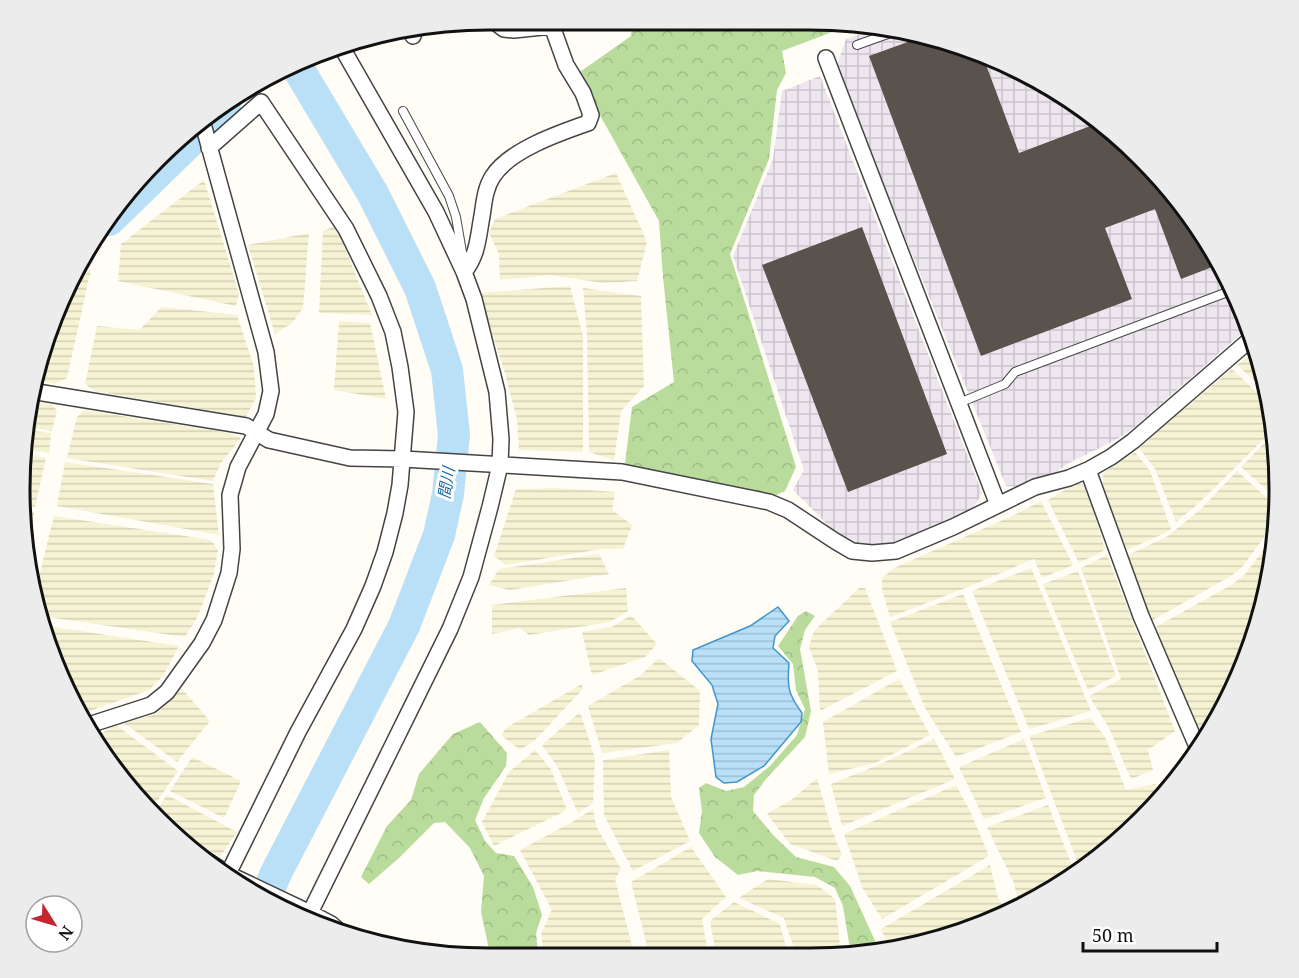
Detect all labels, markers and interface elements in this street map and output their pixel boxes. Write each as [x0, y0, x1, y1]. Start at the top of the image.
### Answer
water label: 間川 [433, 464, 460, 501]
north arrow [24, 894, 84, 954]
scale bar [1083, 915, 1216, 953]
text: N [53, 921, 79, 945]
text: 50 m [1092, 923, 1134, 947]

